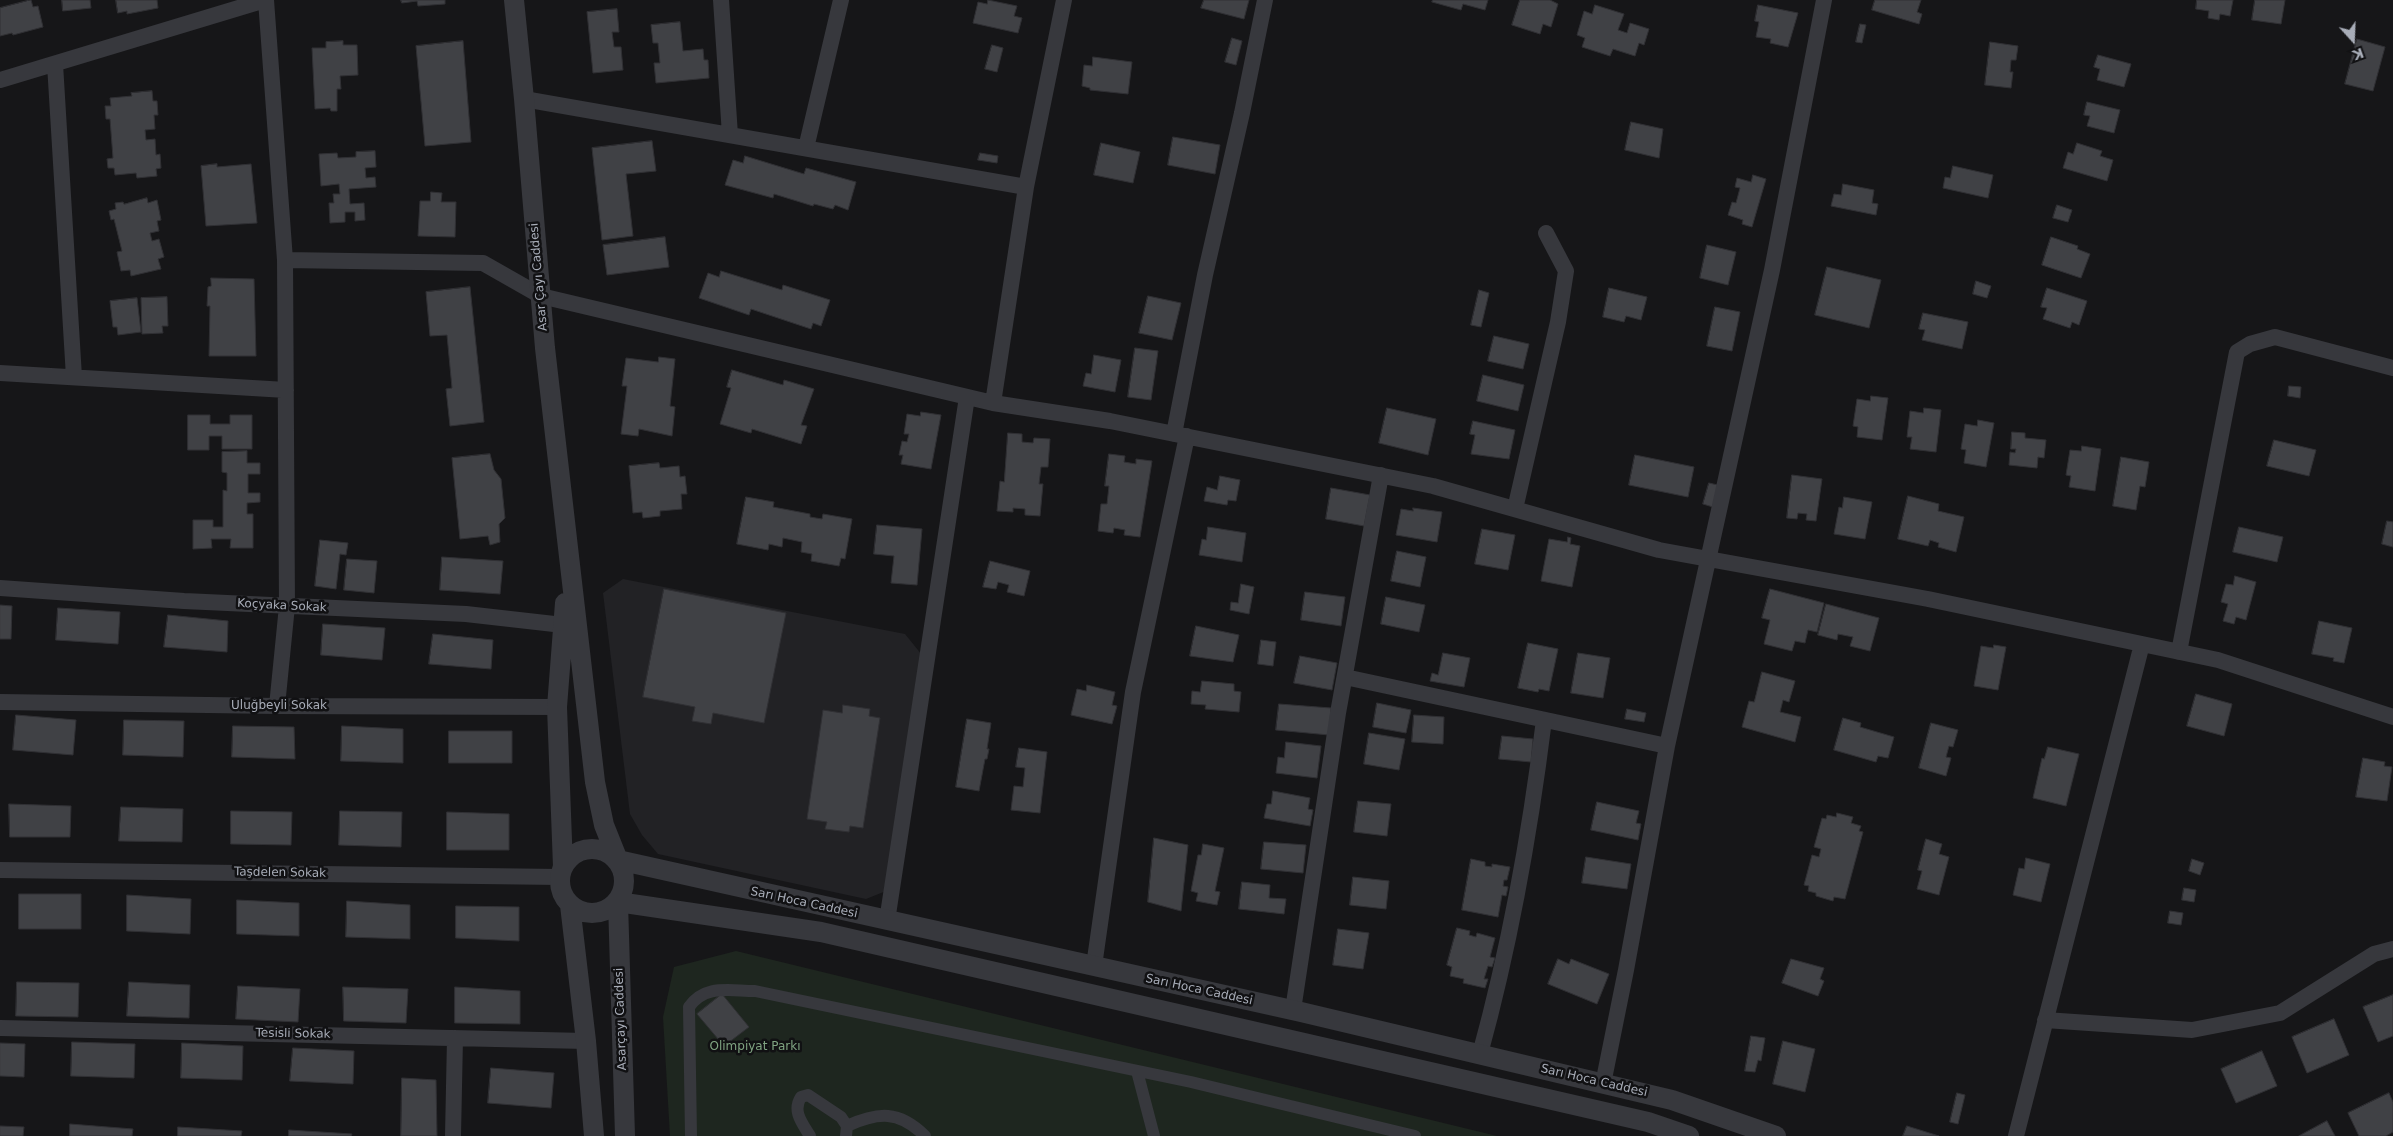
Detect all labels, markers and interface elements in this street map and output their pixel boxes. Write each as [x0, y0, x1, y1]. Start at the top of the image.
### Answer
north arrow [2328, 15, 2378, 65]
text: K [2350, 45, 2366, 63]
street label: Asar Çayı Caddesi [527, 222, 551, 332]
street label: Koçyaka Sokak [237, 596, 327, 616]
street label: Uluğbeyli Sokak [231, 699, 327, 713]
street label: Taşdelen Sokak [234, 865, 326, 881]
street label: Sarı Hoca Caddesi [749, 885, 859, 921]
street label: Asarçayı Caddesi [612, 967, 630, 1071]
street label: Sarı Hoca Caddesi [1144, 972, 1254, 1008]
street label: Tesisli Sokak [255, 1026, 331, 1042]
park label: Olimpiyat Parkı [710, 1040, 800, 1054]
street label: Sarı Hoca Caddesi [1539, 1062, 1649, 1100]

